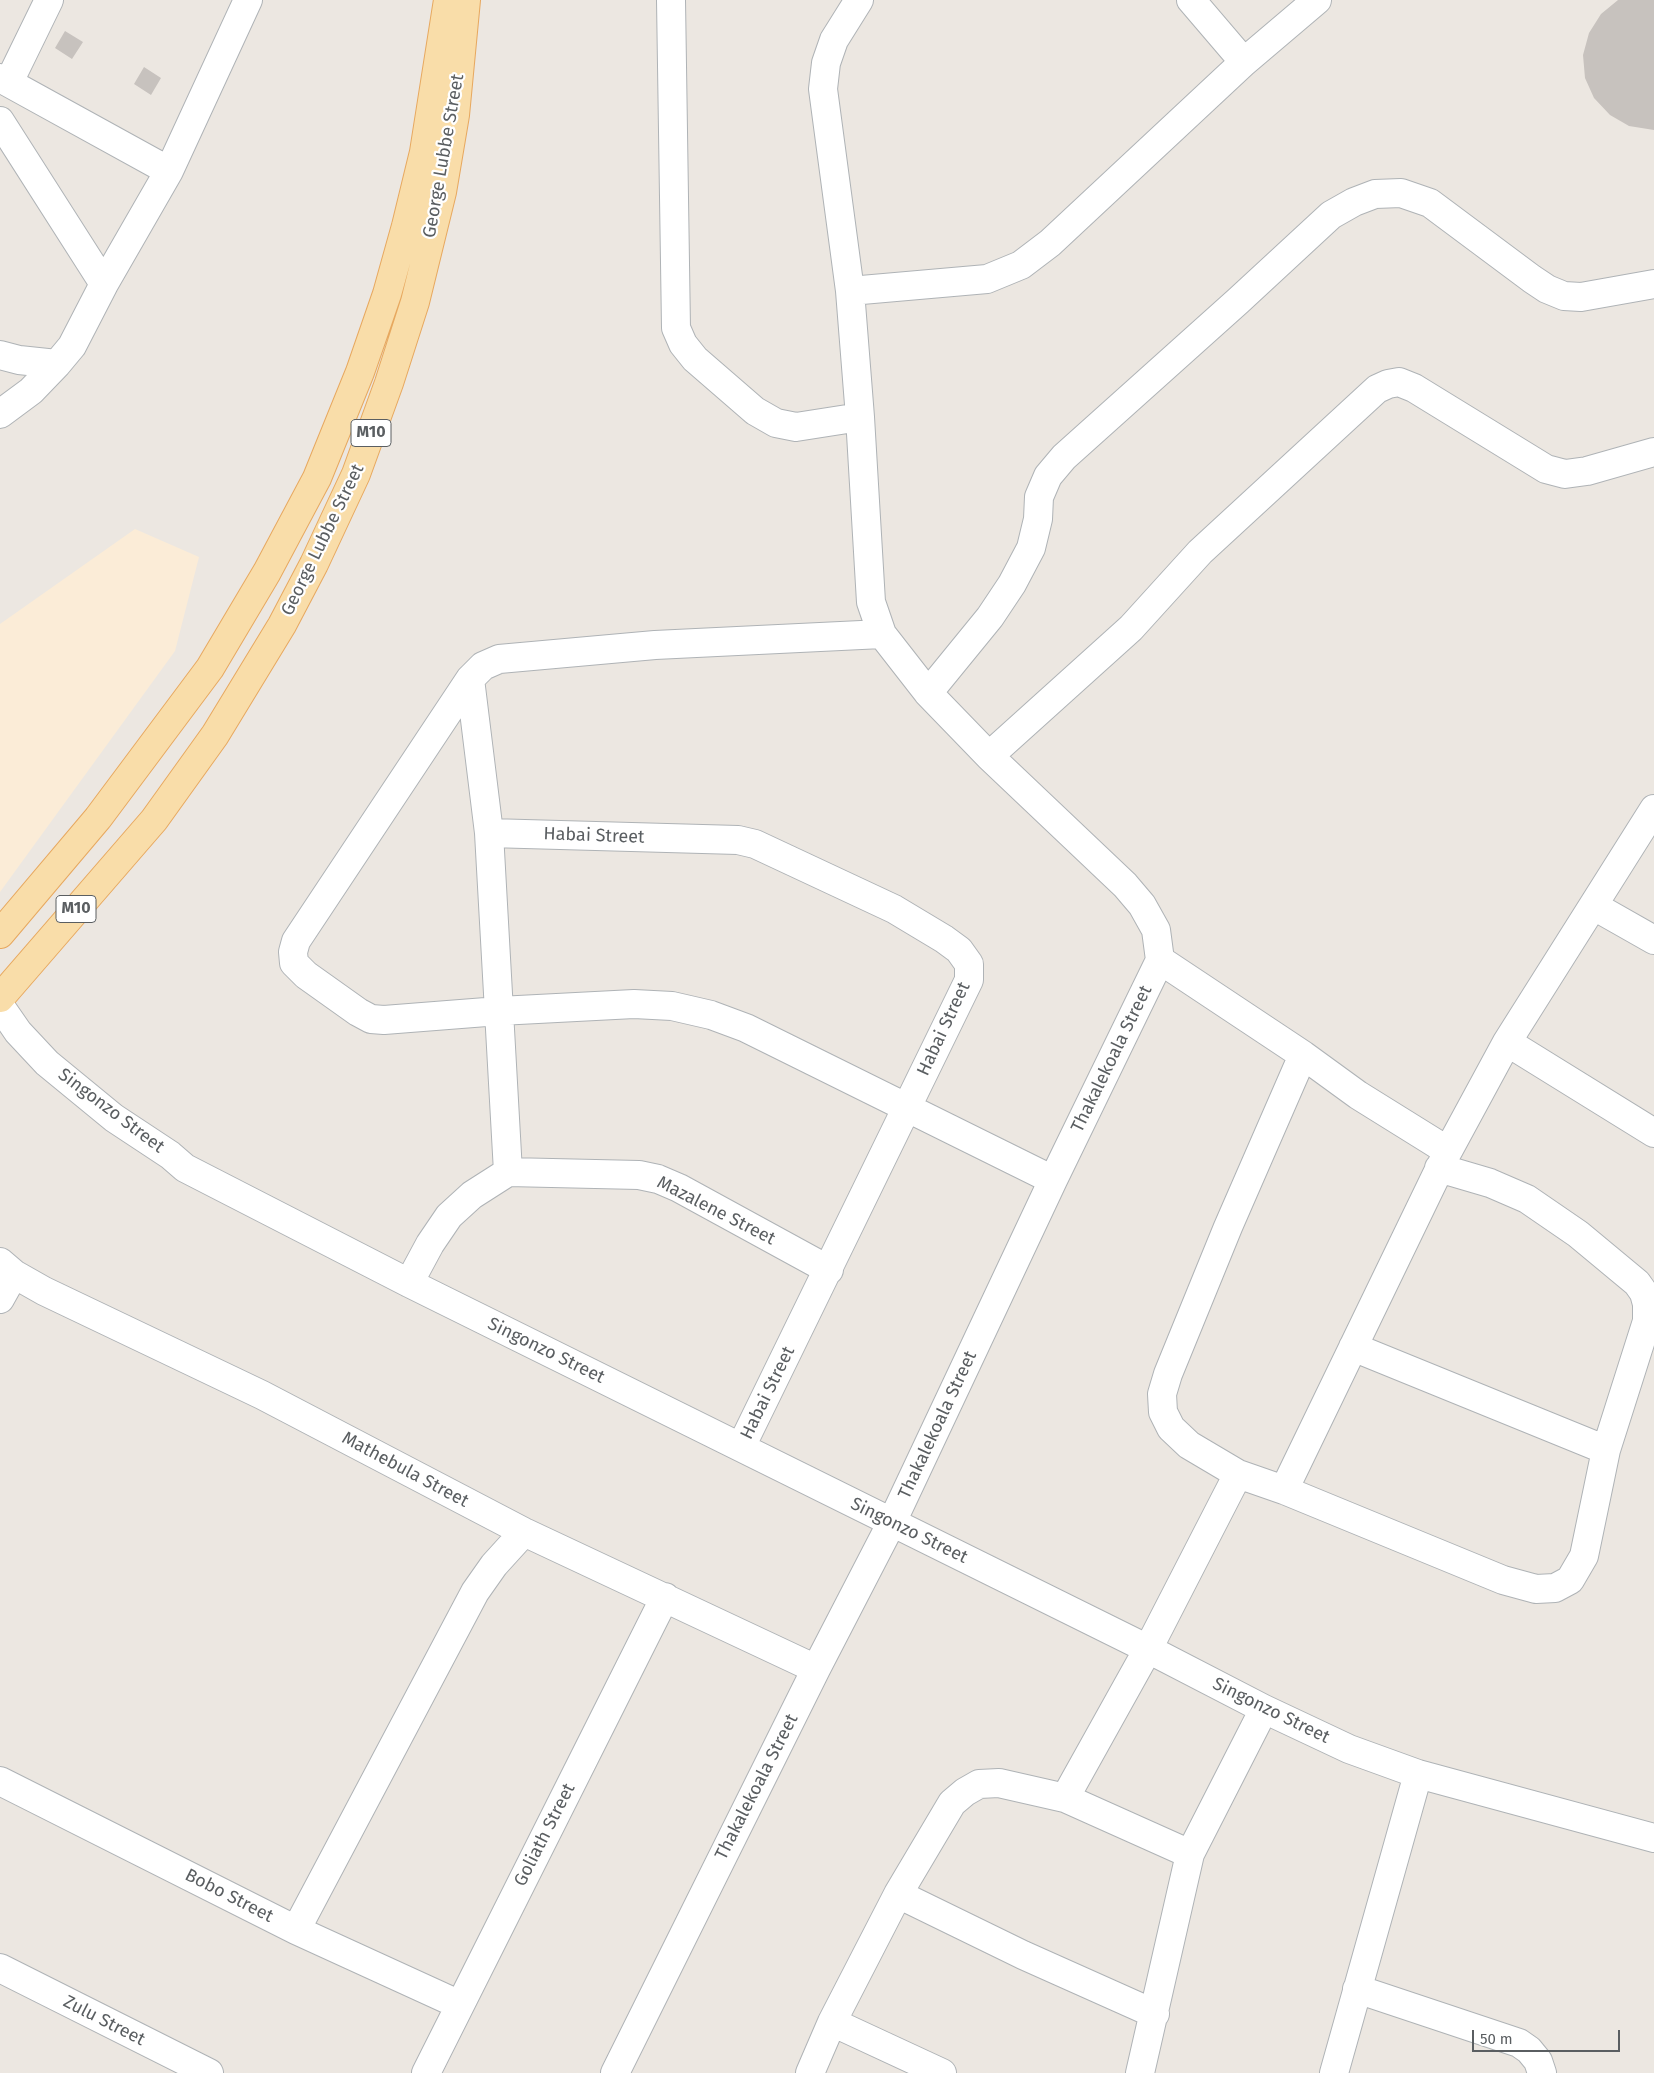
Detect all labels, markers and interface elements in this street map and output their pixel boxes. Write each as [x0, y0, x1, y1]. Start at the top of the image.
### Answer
street label: George Lubbe Street [419, 72, 469, 240]
road number: M10 [351, 419, 391, 446]
street label: George Lubbe Street [277, 461, 369, 619]
street label: Habai Street [543, 823, 645, 849]
road number: M10 [56, 896, 96, 922]
street label: Habai Street [913, 979, 975, 1079]
street label: Thakalekoala Street [1067, 982, 1157, 1136]
street label: Singonzo Street [54, 1064, 168, 1158]
street label: Mazalene Street [653, 1172, 779, 1250]
street label: Singonzo Street [484, 1313, 608, 1389]
street label: Habai Street [736, 1343, 800, 1443]
street label: Thakalekoala Street [894, 1348, 982, 1502]
street label: Mathebula Street [338, 1428, 472, 1512]
street label: Singonzo Street [847, 1493, 971, 1569]
street label: Singonzo Street [1209, 1673, 1333, 1749]
street label: Thakalekoala Street [711, 1710, 803, 1864]
street label: Goliath Street [510, 1780, 580, 1890]
street label: Bobo Street [181, 1865, 277, 1927]
street label: Zulu Street [60, 1991, 148, 2051]
scale bar [1474, 2020, 1622, 2052]
text: 50 m [1480, 2030, 1513, 2048]

